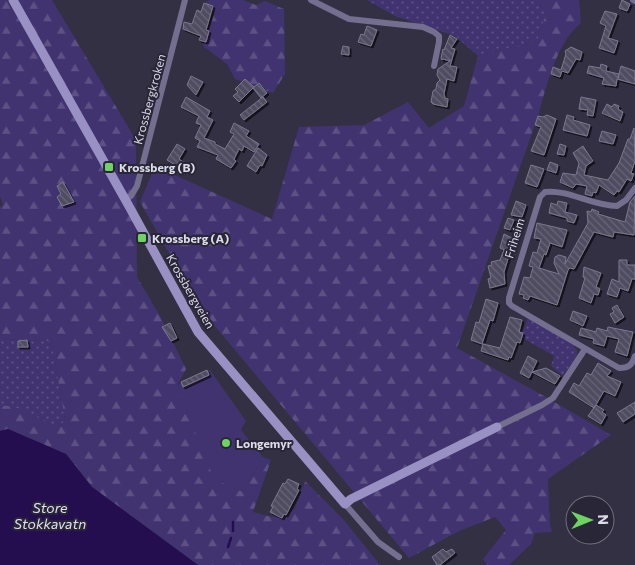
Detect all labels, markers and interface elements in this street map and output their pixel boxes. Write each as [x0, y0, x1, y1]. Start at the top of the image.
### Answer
street label: Krossbergkroken [130, 52, 168, 146]
place label: Krossberg (B) [119, 160, 195, 174]
marker: Krossberg (B) [103, 161, 115, 173]
street label: Friheim [501, 216, 527, 260]
place label: Krossberg (A) [152, 231, 229, 245]
marker: Krossberg (A) [136, 232, 148, 244]
street label: Krossbergveien [164, 251, 218, 331]
place label: Longemyr [236, 436, 292, 450]
marker: Longemyr [220, 437, 232, 449]
north arrow [565, 495, 615, 545]
water label: Store Stokkavatn [14, 499, 86, 532]
text: N [595, 514, 612, 525]

